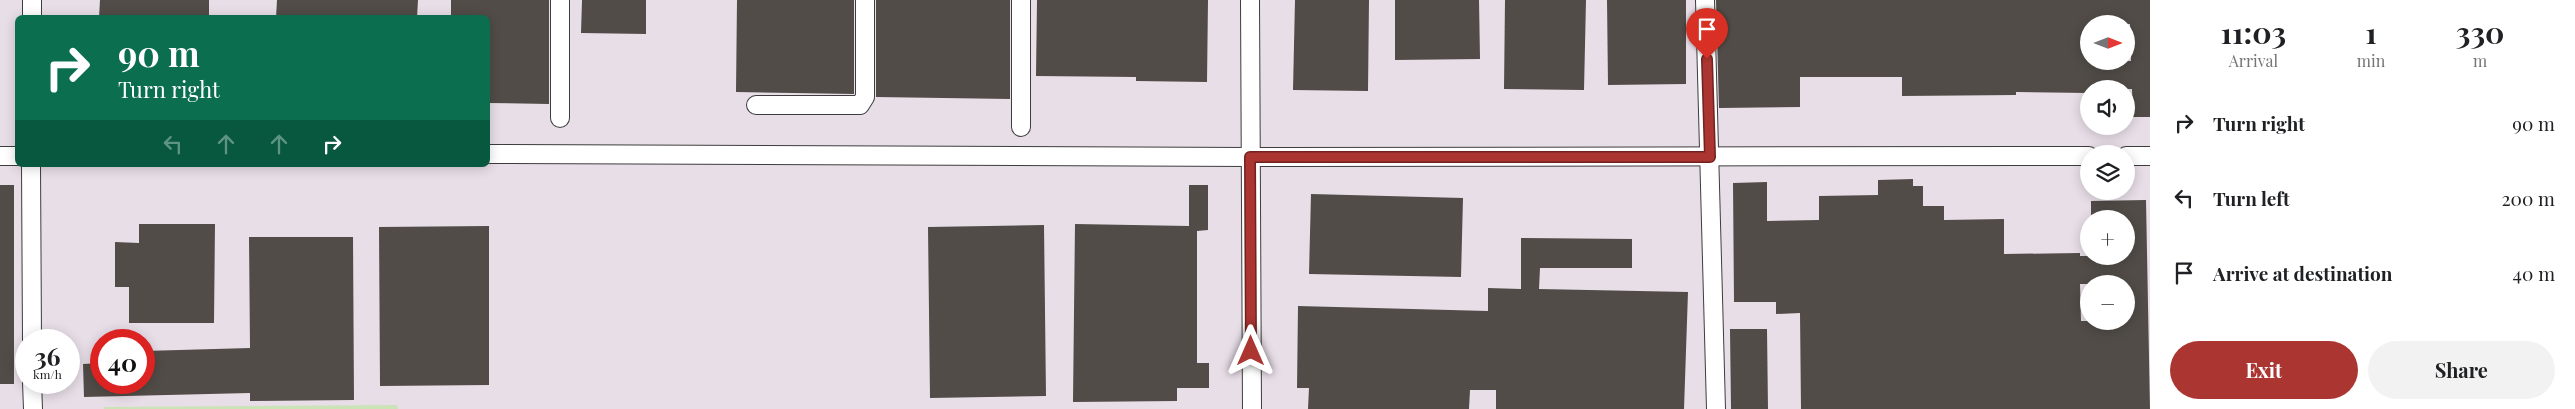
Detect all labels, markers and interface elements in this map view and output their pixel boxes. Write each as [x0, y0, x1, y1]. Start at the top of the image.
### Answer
pin [1686, 8, 1728, 59]
text: 11:03 [2221, 12, 2286, 52]
text: 1 [2365, 12, 2377, 52]
text: 330 [2456, 12, 2504, 52]
icon: arrive [1693, 15, 1721, 43]
north arrow [2080, 15, 2135, 70]
map controls [2080, 15, 2135, 330]
text: 90 m [118, 29, 200, 76]
icon: right [35, 35, 100, 100]
text: Arrival [2229, 50, 2278, 71]
text: min [2357, 50, 2385, 71]
text: m [2473, 50, 2487, 71]
text: Turn right [118, 74, 220, 104]
button: sound [2080, 80, 2135, 135]
icon: right [2170, 109, 2198, 137]
text: Turn right [2213, 110, 2305, 136]
text: 90 m [2512, 110, 2555, 136]
icon: left [159, 130, 187, 158]
icon: ahead [212, 130, 240, 158]
icon: ahead [265, 130, 293, 158]
icon: right [318, 130, 346, 158]
button: layers [2080, 145, 2135, 200]
icon: left [2170, 184, 2198, 212]
text: Turn left [2213, 185, 2290, 211]
text: 200 m [2501, 185, 2555, 211]
button: + [2080, 210, 2135, 265]
icon: arrive [2170, 259, 2198, 287]
text: Arrive at destination [2213, 260, 2393, 286]
text: 40 m [2513, 260, 2555, 286]
button: − [2080, 275, 2135, 330]
position arrow [1224, 324, 1276, 376]
speed limit sign: 40 [90, 329, 155, 394]
text: 36 [34, 339, 61, 372]
button: Exit [2170, 341, 2358, 399]
button: Share [2368, 341, 2555, 399]
text: km/h [33, 366, 62, 382]

